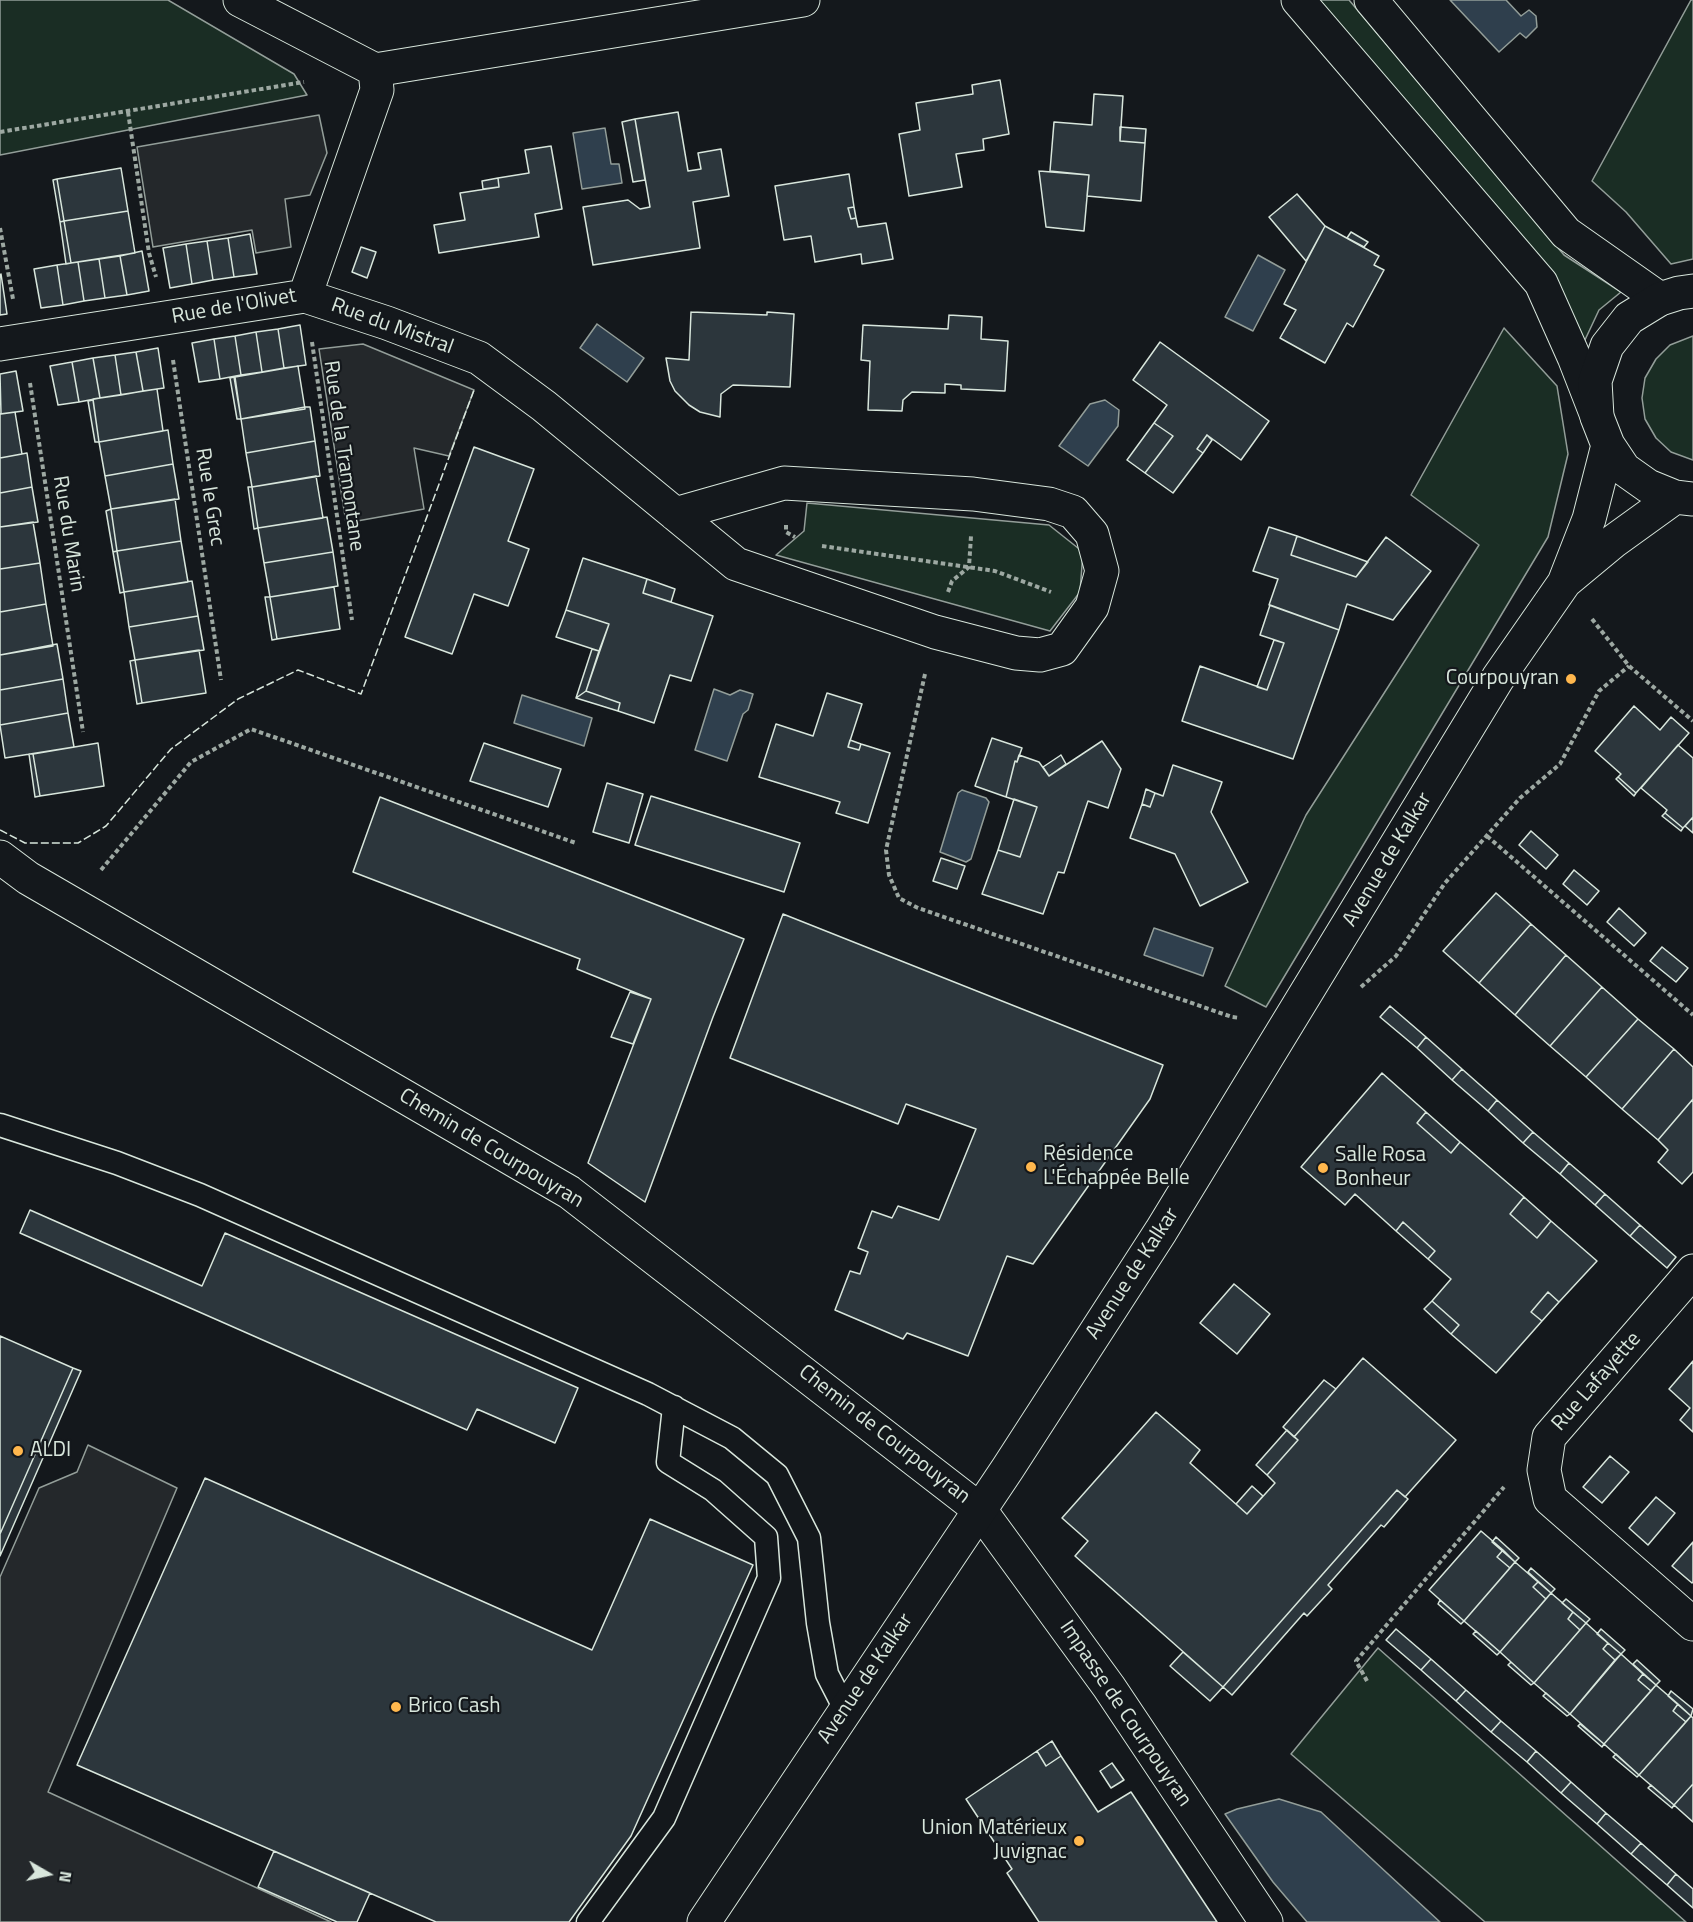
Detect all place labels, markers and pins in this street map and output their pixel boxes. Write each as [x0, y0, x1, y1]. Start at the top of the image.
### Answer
place label: Courpouyran [1446, 666, 1559, 692]
marker: Courpouyran [1564, 672, 1578, 686]
place label: Résidence L'Échappée Belle [1043, 1142, 1190, 1192]
place label: Salle Rosa Bonheur [1335, 1143, 1426, 1193]
marker: Résidence L'Échappée Belle [1024, 1160, 1038, 1174]
marker: Salle Rosa Bonheur [1316, 1161, 1330, 1175]
place label: ALDI [30, 1438, 71, 1464]
marker: ALDI [11, 1444, 25, 1458]
place label: Brico Cash [408, 1694, 501, 1720]
marker: Brico Cash [389, 1700, 403, 1714]
place label: Union Matérieux Juvignac [921, 1816, 1067, 1866]
marker: Union Matérieux Juvignac [1072, 1834, 1086, 1848]

